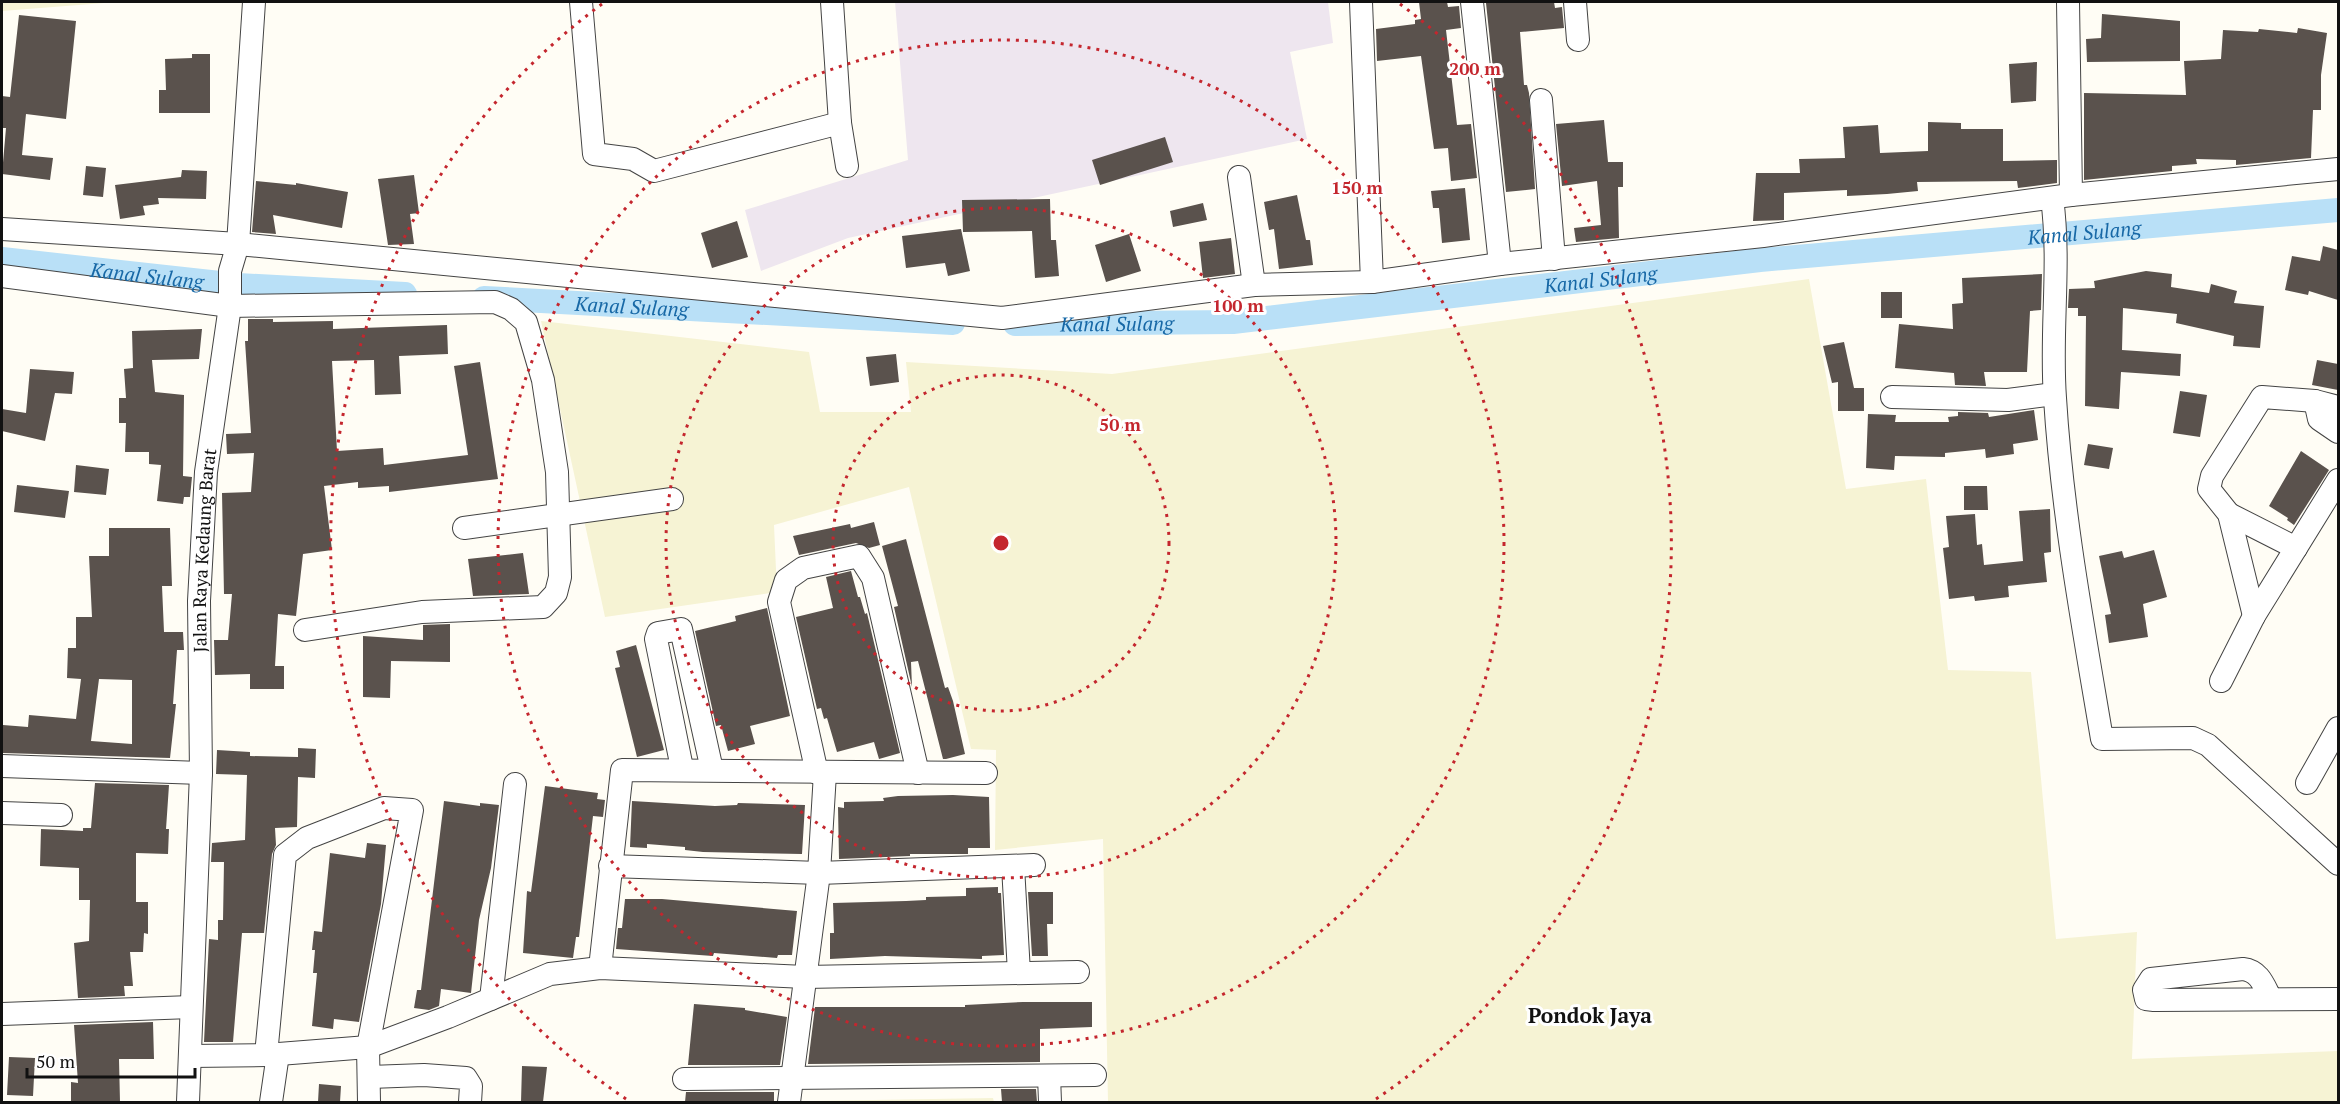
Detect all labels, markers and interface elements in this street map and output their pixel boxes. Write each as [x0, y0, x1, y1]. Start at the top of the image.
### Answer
text: 200 m [1449, 56, 1501, 80]
text: 150 m [1331, 175, 1383, 199]
water label: Kanal Sulang [2025, 214, 2143, 250]
water label: Kanal Sulang [88, 255, 206, 295]
water label: Kanal Sulang [1541, 259, 1660, 299]
water label: Kanal Sulang [573, 289, 690, 322]
text: 100 m [1212, 293, 1264, 317]
water label: Kanal Sulang [1059, 309, 1175, 337]
text: 50 m [1099, 412, 1141, 436]
street label: Jalan Raya Kedaung Barat [187, 446, 221, 653]
centre of rings [991, 533, 1011, 553]
district label: Pondok Jaya [1528, 1001, 1652, 1029]
scale bar [27, 1041, 195, 1079]
text: 50 m [36, 1049, 76, 1073]

